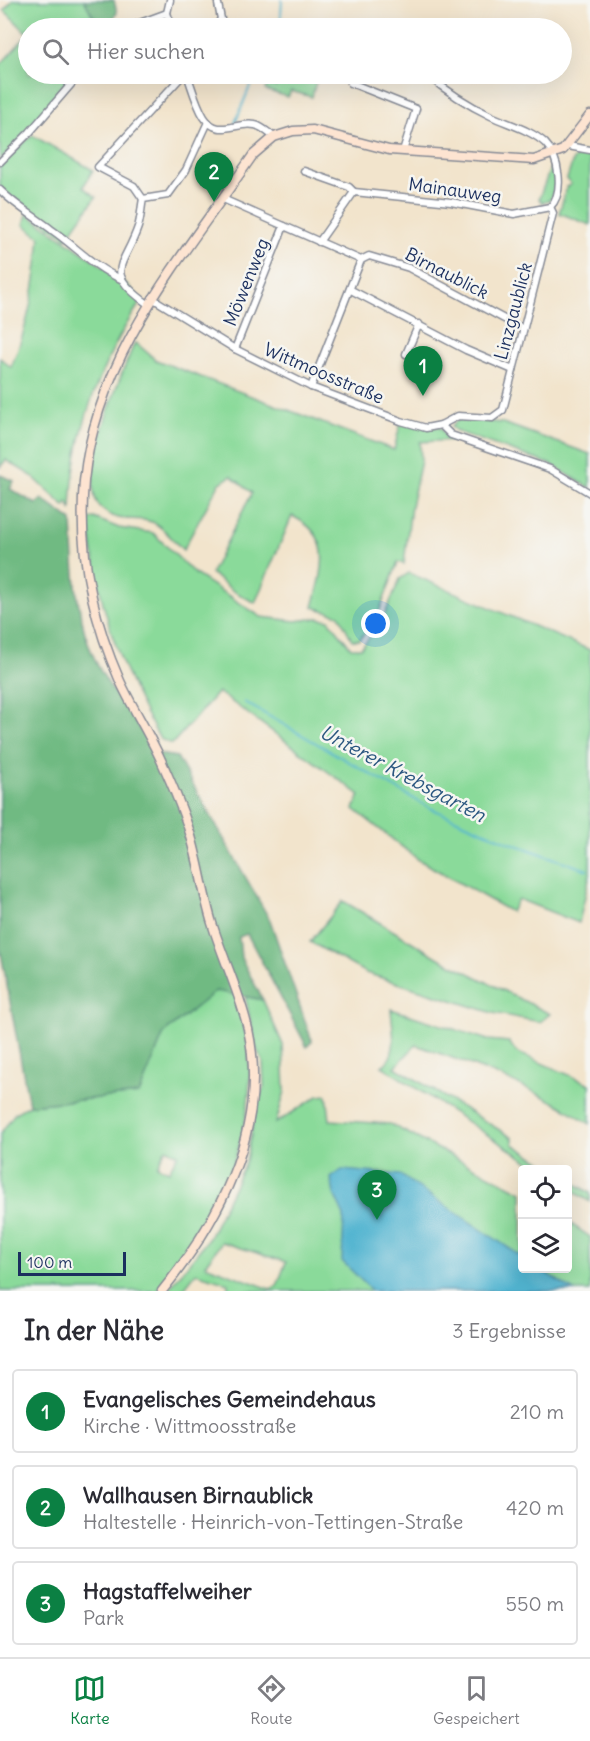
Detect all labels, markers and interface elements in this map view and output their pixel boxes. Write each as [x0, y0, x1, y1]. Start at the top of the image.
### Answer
search box [18, 18, 572, 84]
icon: search [39, 35, 72, 68]
text: Hier suchen [87, 37, 205, 65]
pin: 2 [194, 152, 234, 202]
street label: Mainauweg [407, 172, 503, 208]
street label: Möwenweg [218, 235, 274, 329]
street label: Birnaublick [401, 242, 493, 304]
street label: Linzgaublick [489, 260, 537, 362]
street label: Wittmoosstraße [261, 337, 387, 409]
pin: 1 [404, 346, 442, 396]
your location [361, 609, 390, 638]
water label: Unterer Krebsgarten [316, 719, 490, 827]
map controls [518, 1165, 572, 1273]
button: locate [518, 1165, 572, 1219]
pin: 3 [358, 1170, 397, 1220]
button: layers [518, 1219, 572, 1273]
scale bar [18, 1249, 126, 1276]
text: 100 m [27, 1252, 72, 1272]
text: In der Nähe [24, 1314, 164, 1347]
text: 3 Ergebnisse [452, 1318, 566, 1343]
text: Evangelisches Gemeindehaus [83, 1385, 376, 1413]
text: 1 [42, 1399, 49, 1424]
text: 210 m [510, 1399, 564, 1424]
text: Kirche · Wittmoosstraße [83, 1413, 296, 1438]
text: Wallhausen Birnaublick [83, 1481, 313, 1509]
text: 2 [40, 1495, 51, 1520]
text: 420 m [506, 1495, 564, 1520]
text: Haltestelle · Heinrich-von-Tettingen-Straße [83, 1509, 463, 1534]
text: Hagstaffelweiher [83, 1577, 252, 1605]
text: 3 [40, 1591, 51, 1616]
text: 550 m [506, 1591, 564, 1616]
text: Park [83, 1605, 124, 1630]
tab: Karte [70, 1672, 110, 1728]
tab: Route [250, 1672, 292, 1728]
tab: Gespeichert [433, 1672, 520, 1728]

